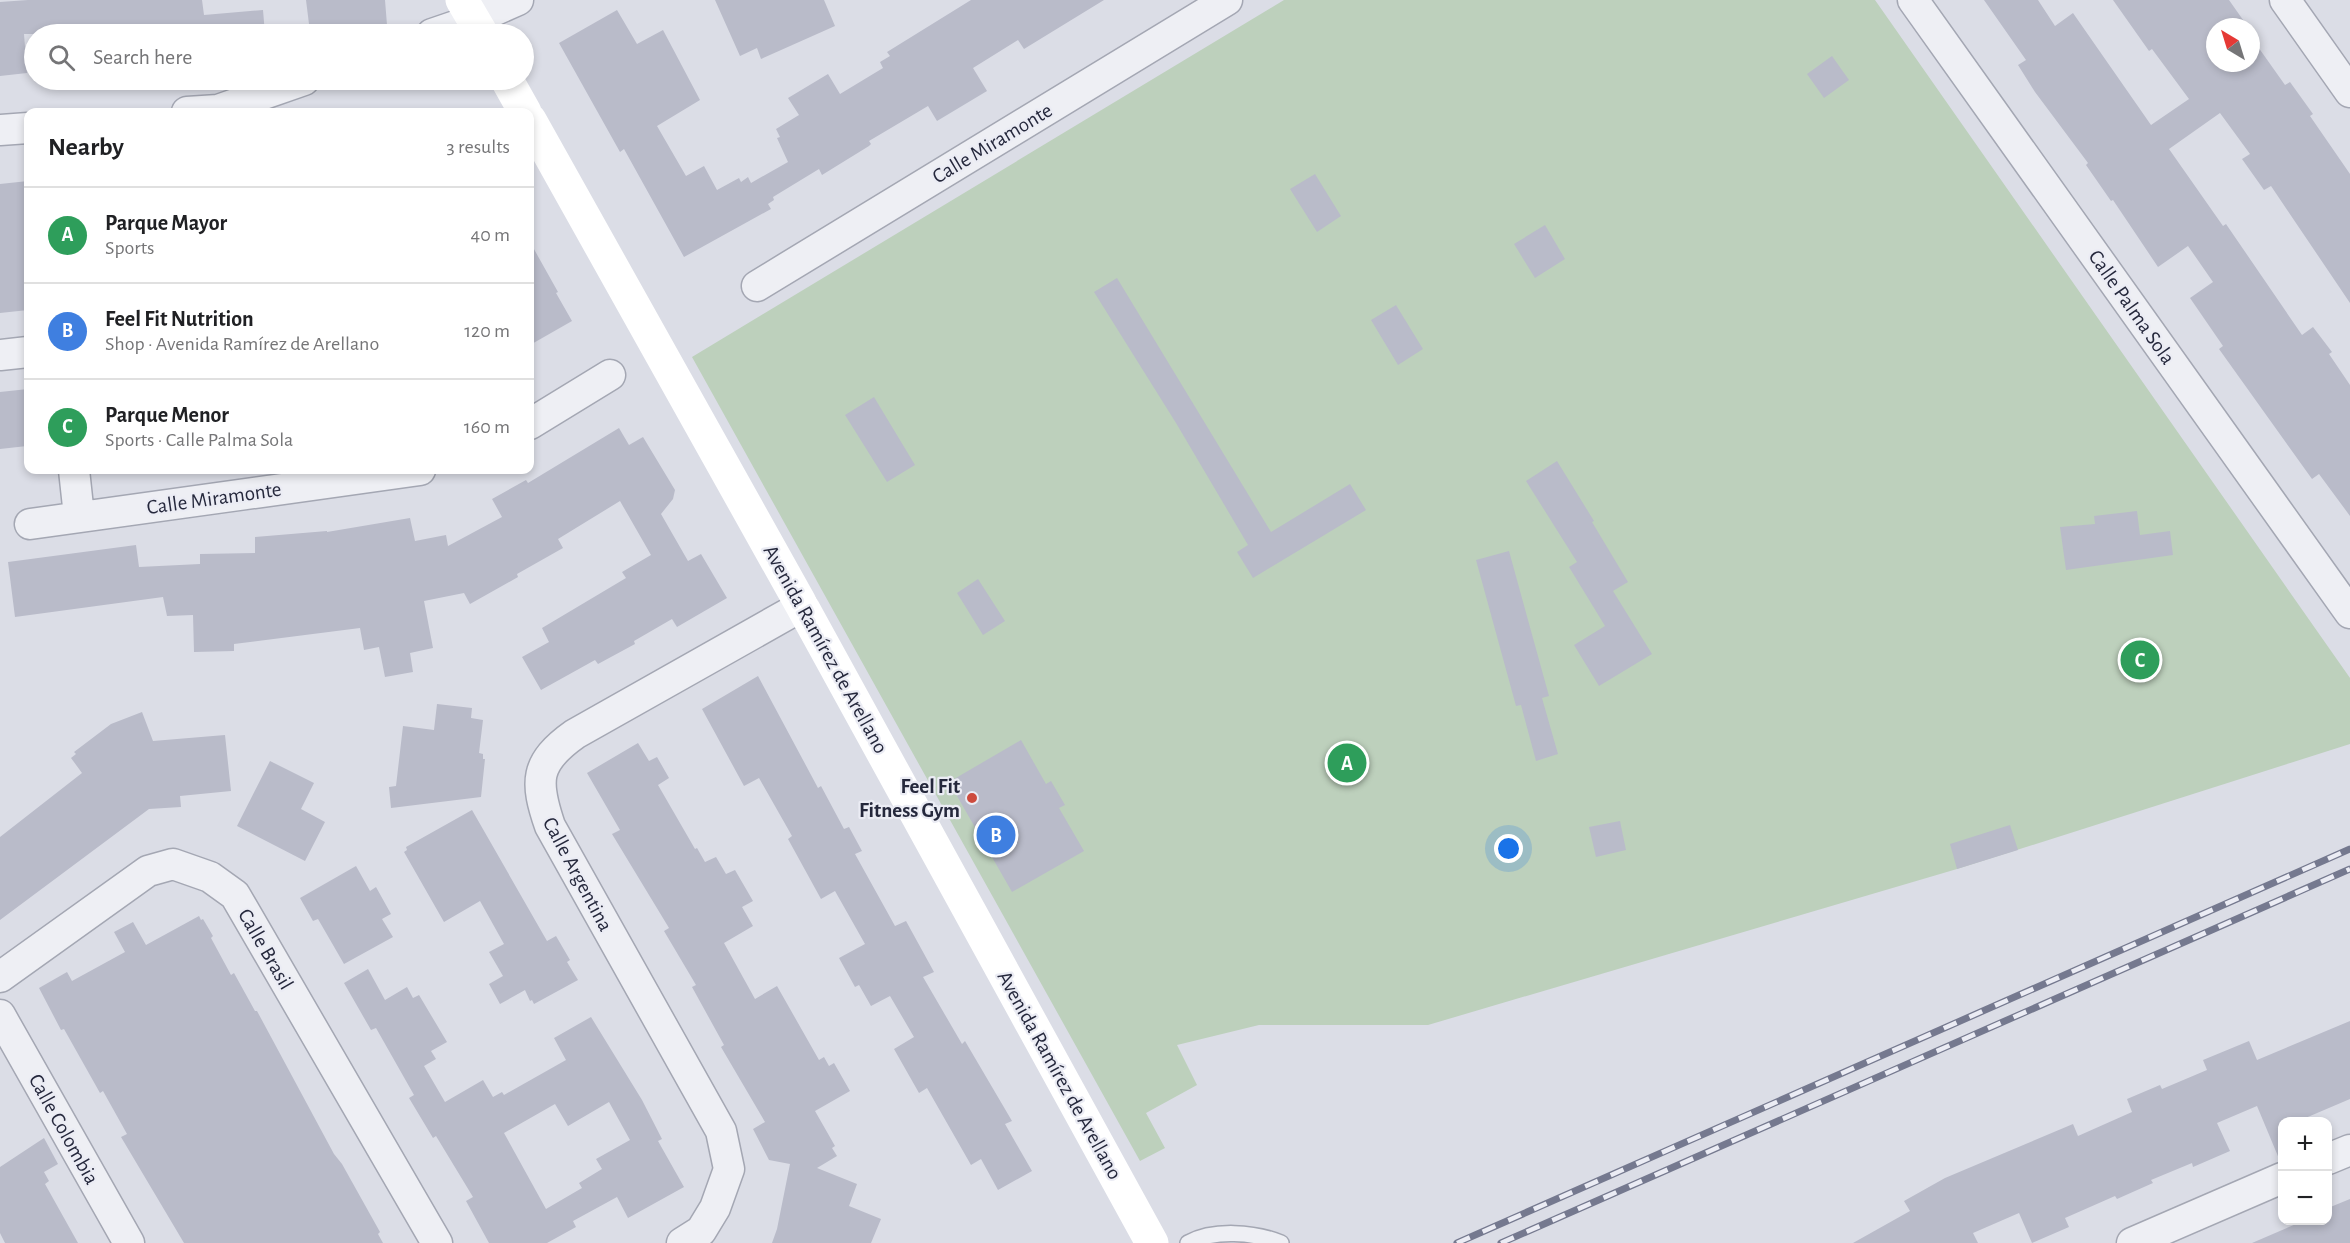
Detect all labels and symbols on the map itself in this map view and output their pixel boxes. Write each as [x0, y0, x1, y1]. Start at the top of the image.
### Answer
north arrow [2206, 18, 2260, 72]
street label: Calle Miramonte [929, 99, 1056, 187]
street label: Calle Palma Sola [2085, 246, 2179, 368]
street label: Calle Miramonte [145, 479, 283, 518]
street label: Avenida Ramírez de Arellano [760, 542, 892, 757]
pin: C [2120, 638, 2160, 682]
pin: A [1328, 740, 1366, 786]
place label: Feel Fit Fitness Gym [859, 776, 960, 821]
marker: Feel Fit Fitness Gym [965, 791, 979, 805]
pin: B [976, 812, 1016, 858]
street label: Calle Argentina [539, 814, 617, 935]
your location [1494, 834, 1523, 863]
street label: Calle Brasil [234, 905, 297, 993]
street label: Avenida Ramírez de Arellano [994, 968, 1126, 1183]
street label: Calle Colombia [25, 1071, 103, 1188]

